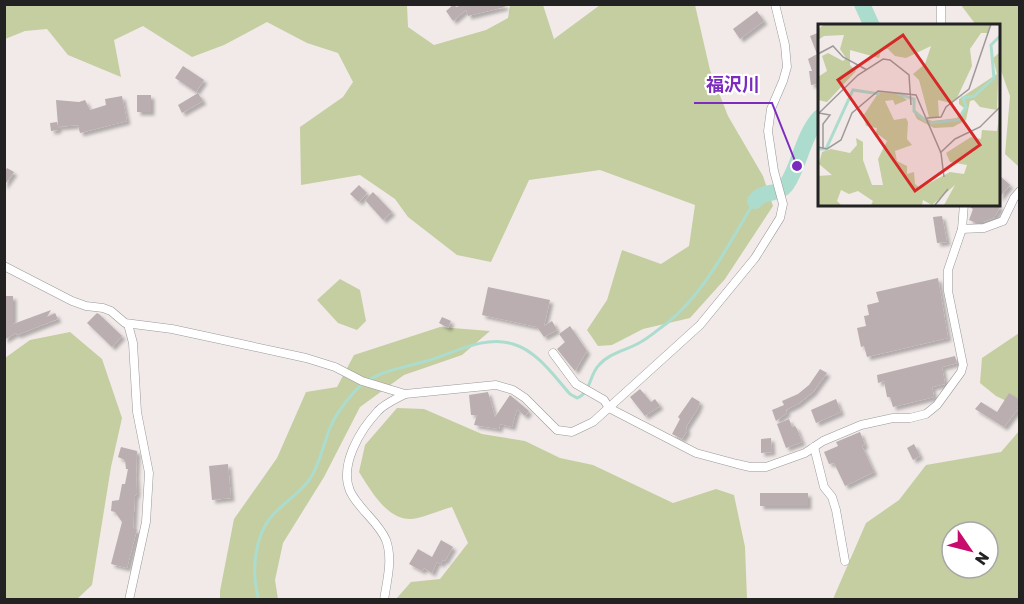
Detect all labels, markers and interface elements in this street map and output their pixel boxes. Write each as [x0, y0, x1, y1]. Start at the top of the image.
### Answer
inset map [818, 24, 1000, 206]
callout: 福沢川 [694, 67, 772, 103]
text: 福沢川 [706, 74, 760, 96]
north arrow [940, 520, 1000, 580]
text: N [971, 548, 993, 568]

